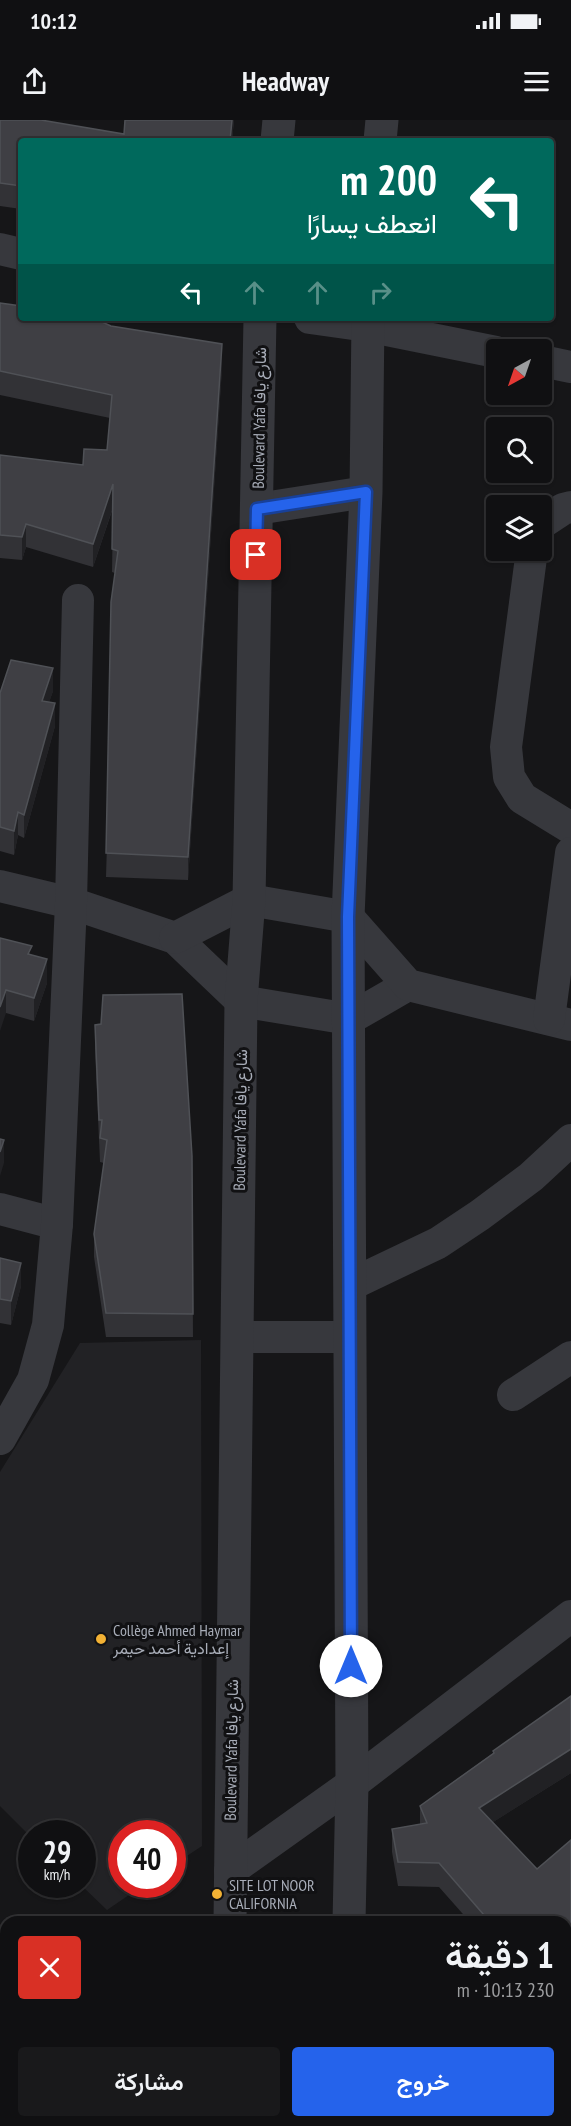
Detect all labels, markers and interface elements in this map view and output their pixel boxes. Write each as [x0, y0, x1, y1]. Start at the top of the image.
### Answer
text: 10:12 [30, 7, 78, 35]
text: Headway [242, 64, 329, 98]
icon: share [18, 65, 51, 98]
icon: menu [520, 65, 553, 98]
text: 200 m [340, 152, 437, 207]
icon: left [458, 162, 536, 240]
text: انعطف يسارًا [307, 206, 437, 240]
icon: left [175, 276, 208, 309]
icon: ahead [238, 276, 271, 309]
icon: ahead [301, 276, 334, 309]
icon: right [364, 276, 397, 309]
north arrow [486, 339, 552, 405]
map controls [486, 339, 552, 561]
street label: Boulevard Yafa شارع يافا [248, 347, 272, 489]
button: search [486, 417, 552, 483]
button: layers [486, 495, 552, 561]
pin [230, 529, 281, 580]
icon: arrive [239, 538, 272, 571]
street label: Boulevard Yafa شارع يافا [229, 1049, 253, 1191]
place label: Collège Ahmed Haymar إعدادية أحمد حيمر [112, 1620, 242, 1659]
marker: Collège Ahmed Haymar إعدادية أحمد حيمر [94, 1632, 108, 1646]
position arrow [319, 1634, 383, 1698]
street label: Boulevard Yafa شارع يافا [220, 1679, 244, 1821]
speed limit sign: 40 [108, 1820, 186, 1898]
text: 29 [43, 1832, 71, 1871]
text: km/h [44, 1865, 70, 1884]
place label: SITE LOT NOOR CALIFORNIA [229, 1875, 315, 1913]
marker: SITE LOT NOOR CALIFORNIA [210, 1887, 224, 1901]
text: 1 دقيقة [445, 1931, 554, 1978]
button: close [18, 1936, 81, 1999]
text: 230 m · 10:13 [457, 1977, 554, 2003]
button: مشاركة [18, 2047, 280, 2116]
button: خروج [292, 2047, 554, 2116]

